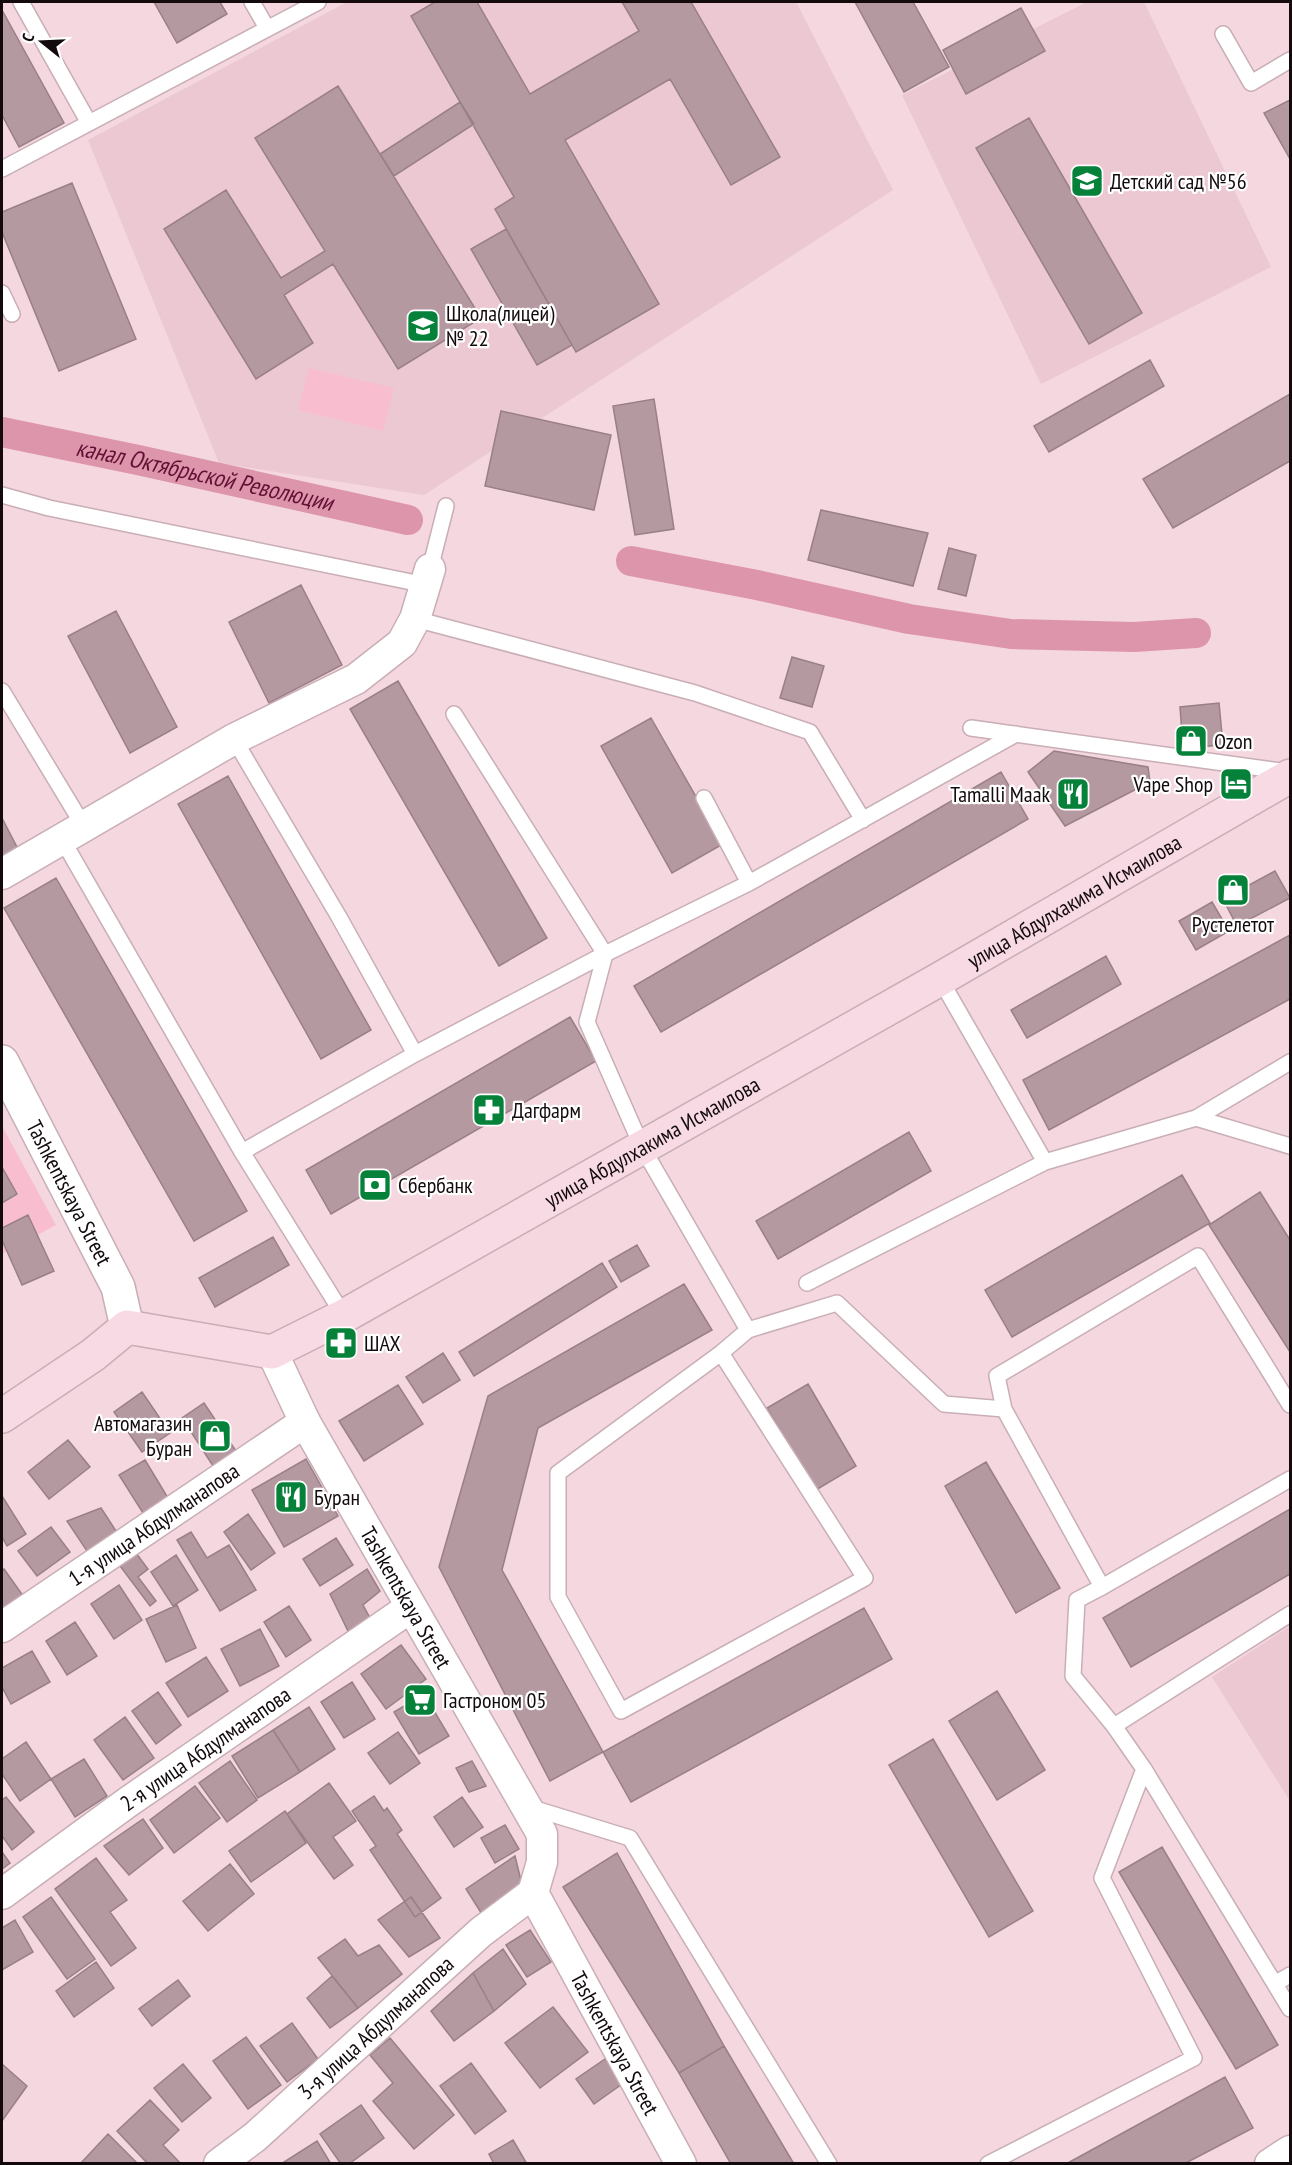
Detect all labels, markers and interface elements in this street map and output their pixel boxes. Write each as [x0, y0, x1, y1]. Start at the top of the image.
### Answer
north arrow [12, 12, 72, 72]
text: С [17, 30, 39, 44]
school or university icon: Детский сад №56 [1069, 163, 1105, 199]
place label: Детский сад №56 [1110, 167, 1247, 195]
place label: Школа(лицей) № 22 [446, 299, 555, 352]
school or university icon: Школа(лицей) № 22 [405, 308, 441, 344]
water label: канал Октябрьской Революции [73, 432, 338, 518]
shop icon: Ozon [1173, 723, 1209, 759]
place label: Ozon [1214, 727, 1253, 755]
hotel icon: Vape Shop [1218, 766, 1254, 802]
place label: Vape Shop [1132, 770, 1213, 798]
restaurant icon: Tamalli Maak [1055, 776, 1091, 812]
place label: Tamalli Maak [950, 780, 1050, 808]
street label: улица Абдулхакима Исмаилова [962, 828, 1186, 974]
shop icon: Рустелетот [1215, 872, 1251, 908]
place label: Рустелетот [1192, 910, 1275, 938]
street label: улица Абдулхакима Исмаилова [539, 1070, 765, 1214]
pharmacy icon: Дагфарм [471, 1092, 507, 1128]
place label: Дагфарм [512, 1096, 581, 1124]
street label: Tashkentskaya Street [20, 1115, 118, 1270]
bank icon: Сбербанк [357, 1167, 393, 1203]
place label: Сбербанк [398, 1171, 473, 1199]
pharmacy icon: ШАХ [323, 1325, 359, 1361]
place label: ШАХ [364, 1329, 401, 1357]
place label: Автомагазин Буран [94, 1409, 192, 1462]
shop icon: Автомагазин Буран [197, 1418, 233, 1454]
street label: 1-я улица Абдулманапова [63, 1457, 244, 1592]
restaurant icon: Буран [273, 1479, 309, 1515]
place label: Буран [314, 1483, 360, 1511]
street label: Tashkentskaya Street [354, 1522, 458, 1674]
street label: 2-я улица Абдулманапова [115, 1680, 296, 1817]
supermarket icon: Гастроном 05 [402, 1682, 438, 1718]
place label: Гастроном 05 [443, 1686, 546, 1714]
street label: 3-я улица Абдулманапова [292, 1950, 459, 2105]
street label: Tashkentskaya Street [565, 1967, 665, 2120]

